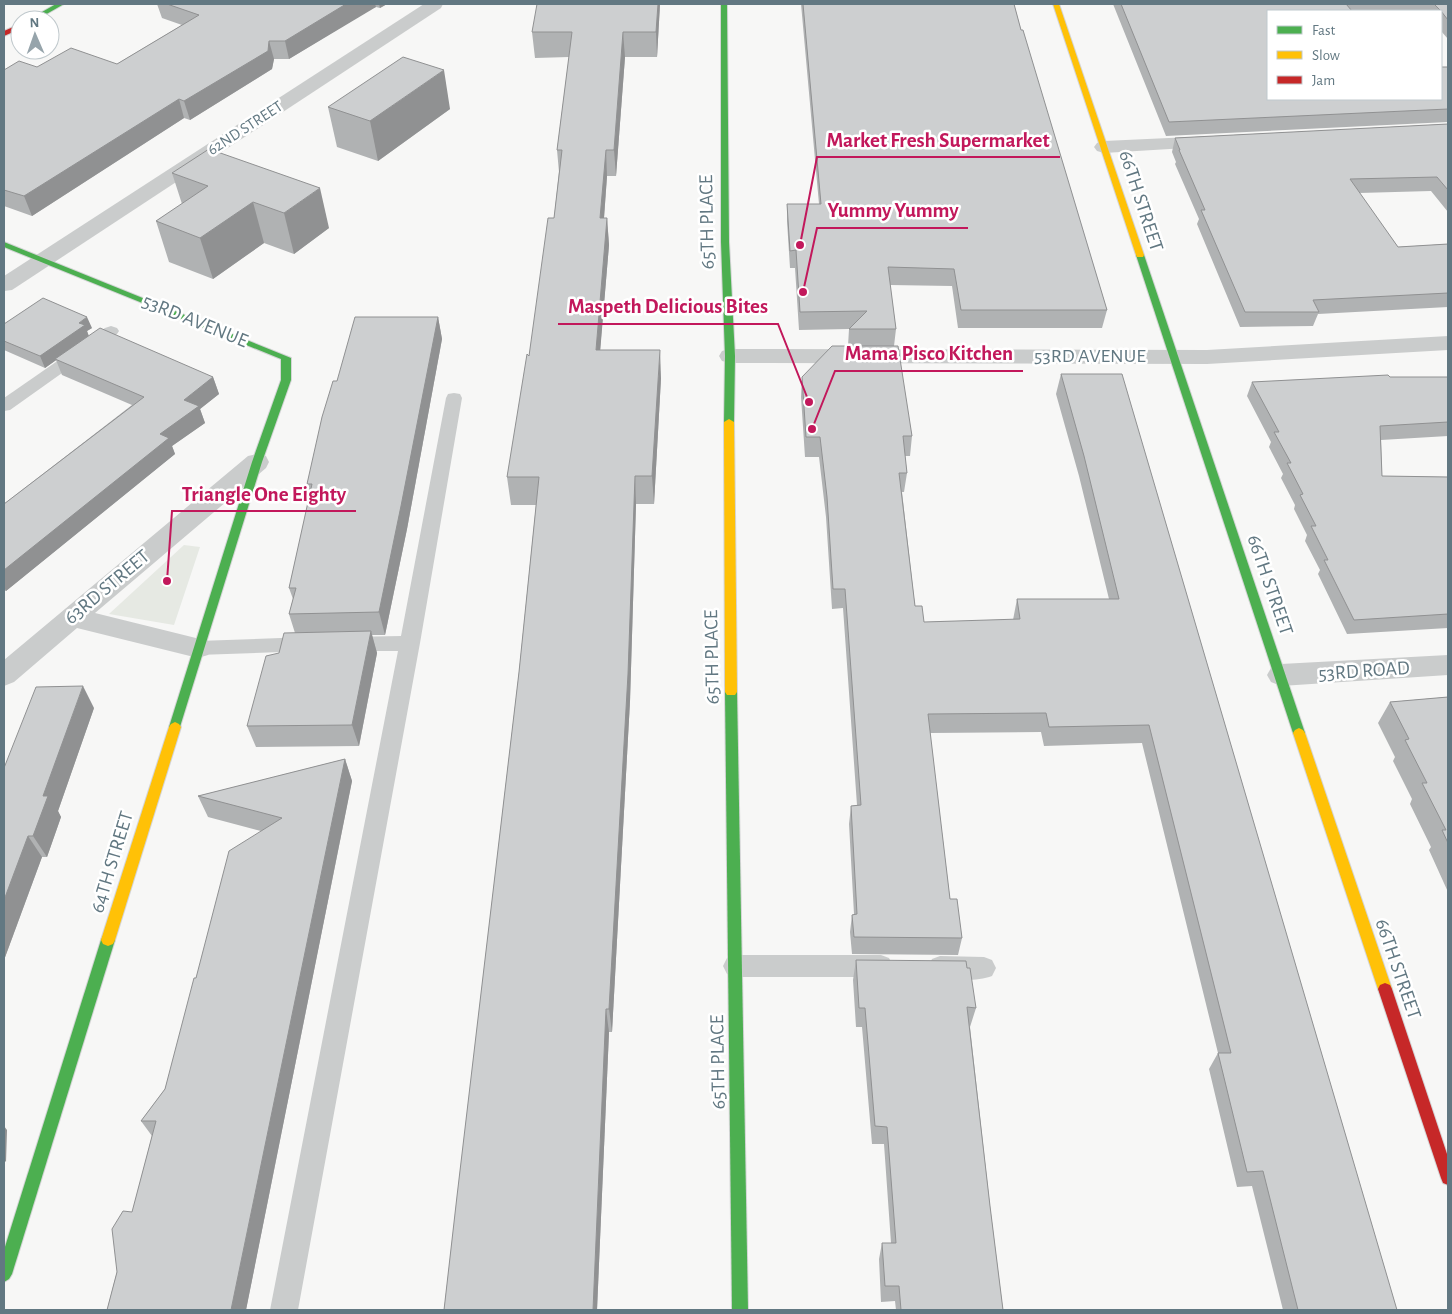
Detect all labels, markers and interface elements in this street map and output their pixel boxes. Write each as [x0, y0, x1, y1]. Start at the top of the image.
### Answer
north arrow [10, 10, 60, 60]
legend [1267, 10, 1442, 100]
text: N [29, 16, 40, 30]
text: Fast [1312, 23, 1336, 38]
text: Slow [1312, 48, 1340, 63]
text: Jam [1312, 73, 1335, 88]
street label: 62ND STREET [205, 98, 286, 158]
callout: Market Fresh Supermarket [817, 121, 1060, 157]
text: Market Fresh Supermarket [826, 130, 1050, 151]
street label: 66TH STREET [1115, 148, 1167, 254]
street label: 65TH PLACE [696, 174, 718, 269]
callout: Yummy Yummy [817, 192, 968, 228]
text: Yummy Yummy [827, 200, 959, 221]
callout: Maspeth Delicious Bites [558, 288, 778, 324]
street label: 53RD AVENUE [139, 291, 251, 351]
text: Maspeth Delicious Bites [568, 296, 768, 317]
callout: Mama Pisco Kitchen [835, 335, 1023, 371]
text: Mama Pisco Kitchen [845, 343, 1013, 364]
street label: 53RD AVENUE [1034, 346, 1146, 366]
callout: Triangle One Eighty [172, 475, 356, 511]
text: Triangle One Eighty [182, 484, 347, 505]
street label: 66TH STREET [1244, 532, 1297, 638]
street label: 63RD STREET [61, 546, 153, 628]
street label: 65TH PLACE [701, 609, 723, 704]
street label: 53RD ROAD [1318, 658, 1411, 684]
street label: 64TH STREET [87, 809, 137, 915]
street label: 66TH STREET [1372, 916, 1425, 1022]
street label: 65TH PLACE [707, 1014, 729, 1109]

